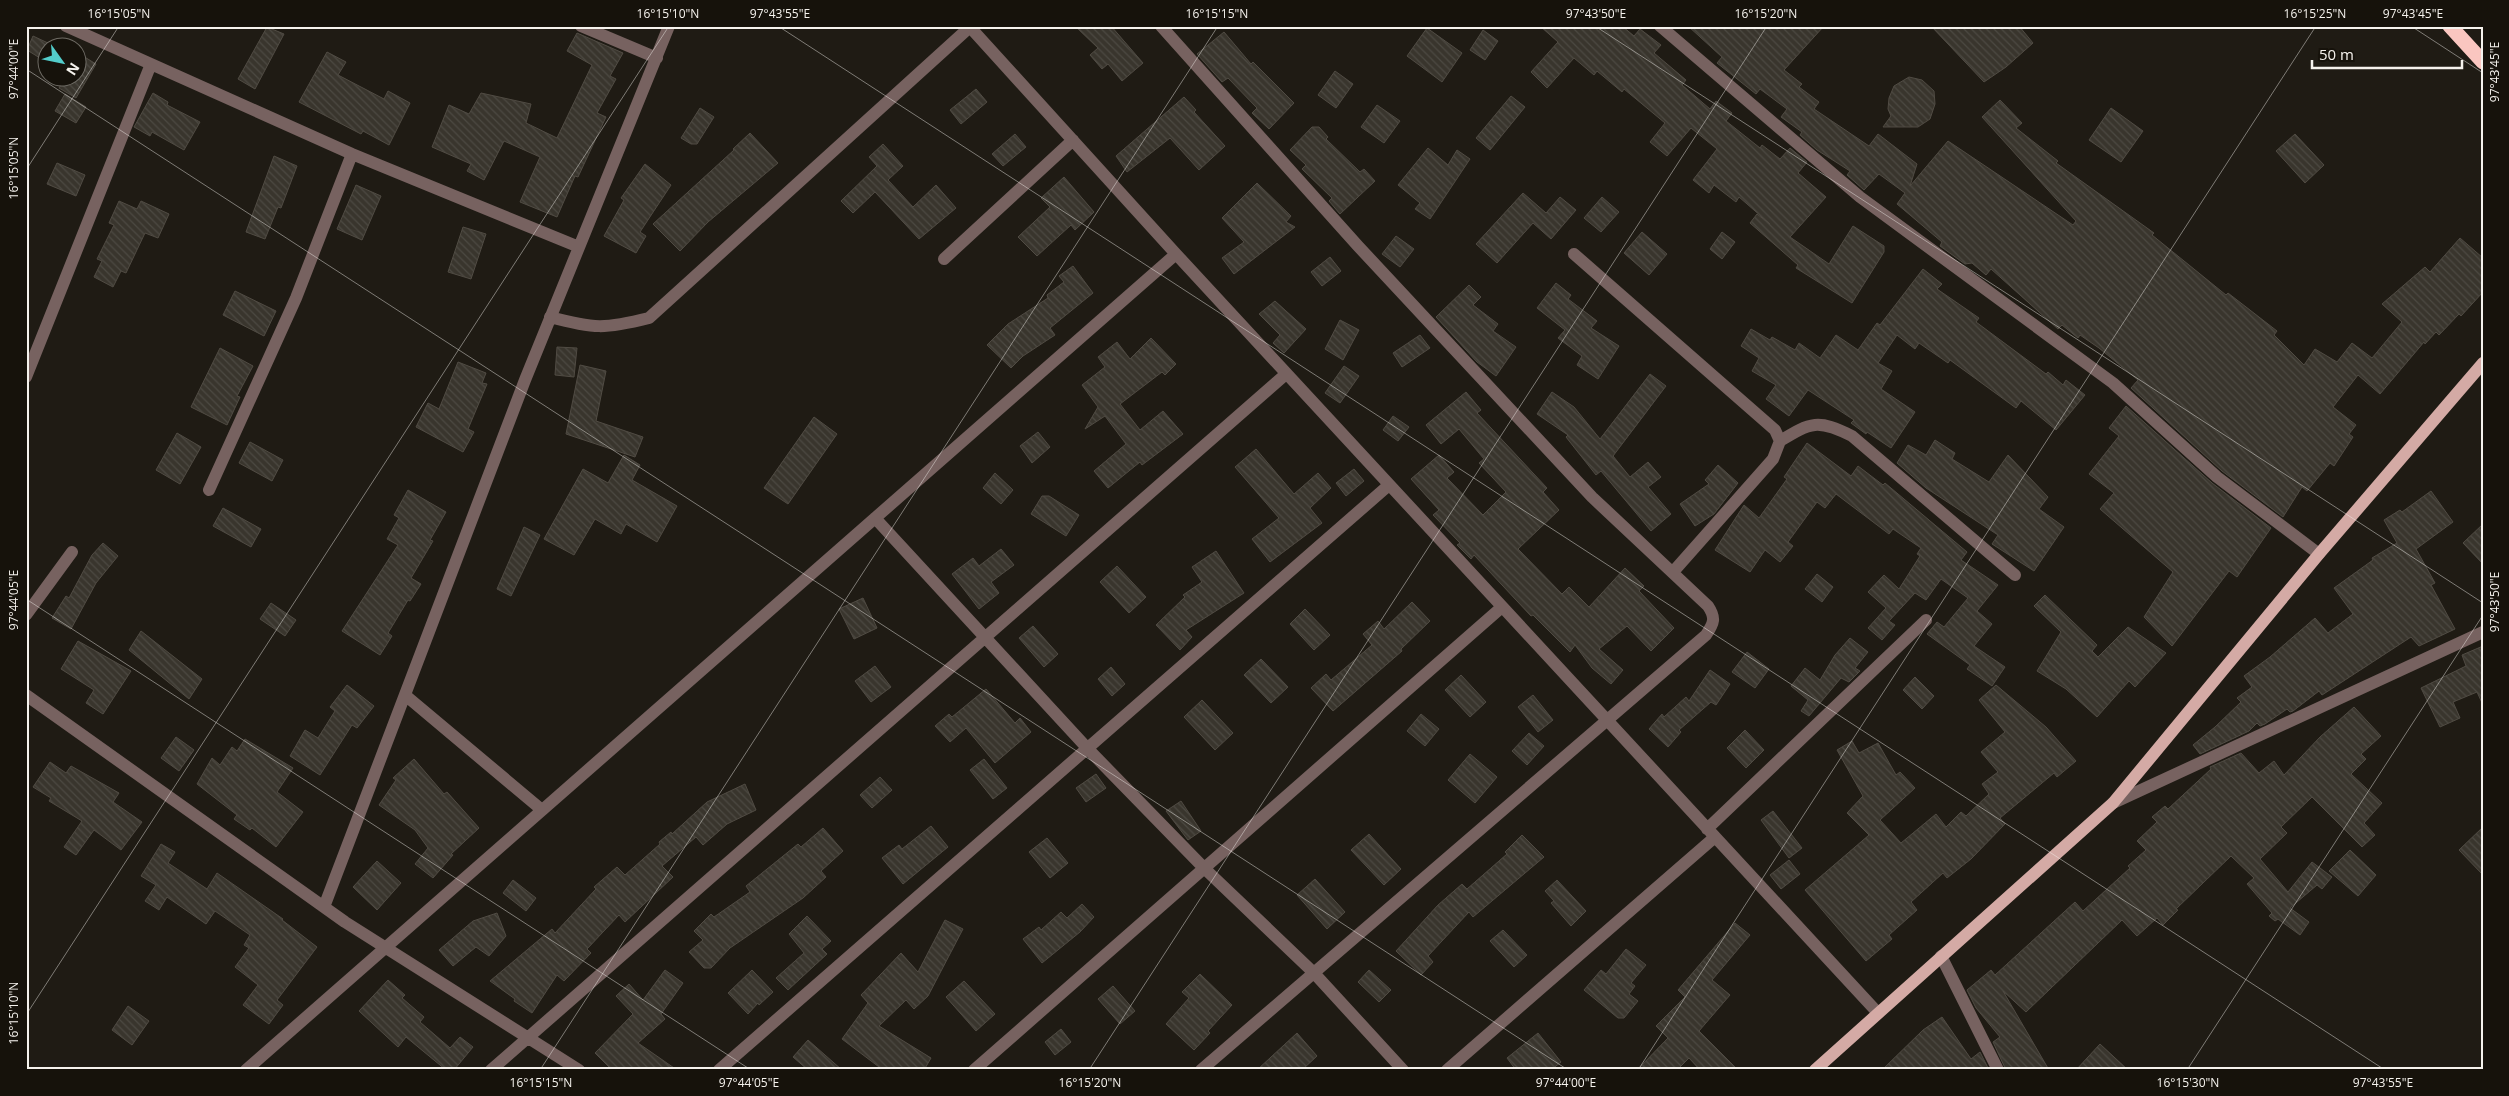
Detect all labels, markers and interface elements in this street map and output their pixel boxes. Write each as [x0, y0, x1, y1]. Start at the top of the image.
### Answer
text: 16°15'05"N [88, 5, 150, 22]
text: 16°15'10"N [637, 5, 699, 22]
text: 97°43'55"E [750, 5, 810, 22]
text: 16°15'15"N [1186, 5, 1248, 22]
text: 97°43'50"E [1566, 5, 1626, 22]
text: 16°15'20"N [1735, 5, 1797, 22]
text: 16°15'25"N [2284, 5, 2346, 22]
text: 97°43'45"E [2383, 5, 2443, 22]
north arrow [38, 38, 88, 88]
scale bar [2312, 38, 2462, 70]
text: 97°44'00"E [5, 39, 22, 99]
text: 97°43'45"E [2486, 42, 2503, 102]
text: 50 m [2319, 44, 2354, 64]
text: N [62, 59, 84, 79]
text: 16°15'05"N [5, 137, 22, 199]
text: 97°44'05"E [5, 570, 22, 630]
text: 97°43'50"E [2486, 572, 2503, 632]
text: 16°15'10"N [5, 982, 22, 1044]
text: 16°15'15"N [510, 1074, 572, 1091]
text: 97°44'05"E [719, 1074, 779, 1091]
text: 16°15'20"N [1059, 1074, 1121, 1091]
text: 97°44'00"E [1536, 1074, 1596, 1091]
text: 16°15'30"N [2157, 1074, 2219, 1091]
text: 97°43'55"E [2353, 1074, 2413, 1091]

